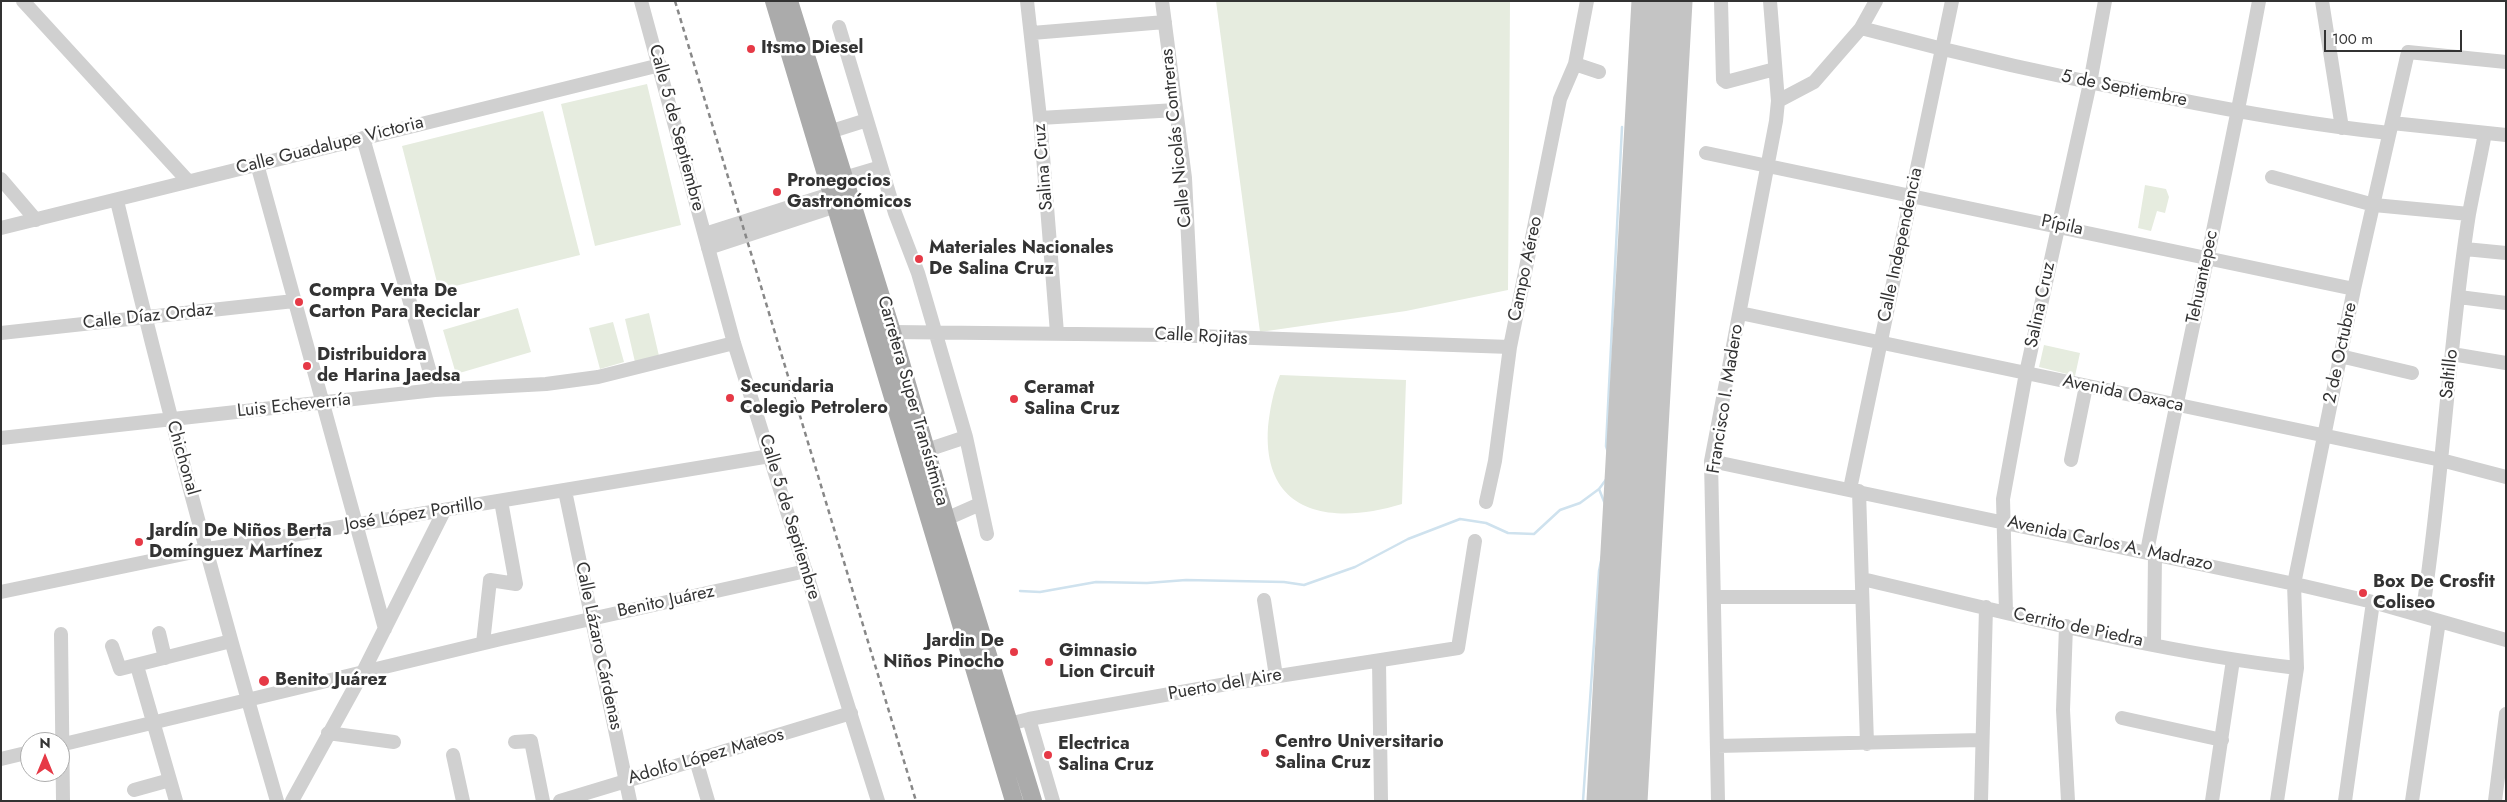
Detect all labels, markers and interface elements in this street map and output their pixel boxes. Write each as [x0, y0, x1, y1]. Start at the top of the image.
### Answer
scale bar [2327, 20, 2464, 52]
text: 100 m [2332, 28, 2373, 50]
place label: Itsmo Diesel [761, 38, 863, 60]
street label: Calle 5 de Septiembre [643, 42, 709, 214]
marker: Itsmo Diesel [745, 43, 757, 55]
street label: Calle Nicolás Contreras [1157, 48, 1197, 228]
street label: 5 de Septiembre [2059, 66, 2189, 112]
street label: Calle Guadalupe Victoria [234, 112, 426, 180]
street label: Salina Cruz [1029, 123, 1059, 211]
street label: Calle Independencia [1874, 166, 1928, 324]
place label: Pronegocios Gastronómicos [787, 171, 911, 213]
marker: Pronegocios Gastronómicos [771, 186, 783, 198]
street label: Pípila [2039, 211, 2085, 241]
street label: Campo Aéreo [1504, 215, 1548, 323]
street label: Tehuantepec [2183, 229, 2223, 325]
place label: Materiales Nacionales De Salina Cruz [929, 238, 1114, 280]
marker: Materiales Nacionales De Salina Cruz [913, 253, 925, 265]
street label: Salina Cruz [2021, 260, 2061, 350]
place label: Compra Venta De Carton Para Reciclar [309, 281, 480, 324]
street label: Carretera Super Transístmica [872, 294, 952, 508]
marker: Compra Venta De Carton Para Reciclar [293, 296, 305, 308]
street label: Calle Díaz Ordaz [82, 299, 214, 335]
street label: 2 de Octubre [2320, 301, 2362, 405]
street label: Francisco I. Madero [1704, 323, 1748, 475]
street label: Calle Rojitas [1154, 324, 1248, 350]
place label: Distribuidora de Harina Jaedsa [317, 345, 460, 388]
street label: Saltillo [2437, 348, 2463, 400]
marker: Distribuidora de Harina Jaedsa [301, 360, 313, 372]
street label: Avenida Oaxaca [2061, 371, 2185, 417]
place label: Secundaria Colegio Petrolero [740, 377, 888, 419]
place label: Ceramat Salina Cruz [1024, 378, 1120, 420]
street label: Luis Echeverría [236, 389, 352, 423]
marker: Secundaria Colegio Petrolero [724, 392, 736, 404]
marker: Ceramat Salina Cruz [1008, 393, 1020, 405]
street label: Chichonal [161, 418, 203, 498]
street label: Calle 5 de Septiembre [754, 432, 824, 602]
street label: José López Portillo [343, 493, 485, 537]
street label: Avenida Carlos A. Madrazo [2005, 512, 2215, 576]
place label: Jardín De Niños Berta Domínguez Martínez [149, 521, 332, 564]
marker: Jardín De Niños Berta Domínguez Martínez [133, 536, 145, 548]
street label: Calle Lázaro Cárdenas [570, 560, 626, 732]
place label: Box De Crosfit Coliseo [2373, 572, 2495, 614]
street label: Benito Juárez [615, 581, 717, 623]
marker: Box De Crosfit Coliseo [2357, 587, 2369, 599]
street label: Cerrito de Piedra [2011, 604, 2145, 652]
place label: Jardin De Niños Pinocho [883, 631, 1004, 674]
place label: Gimnasio Lion Circuit [1059, 641, 1154, 684]
marker: Jardin De Niños Pinocho [1008, 646, 1020, 658]
marker: Gimnasio Lion Circuit [1043, 656, 1055, 668]
street label: Puerto del Aire [1167, 664, 1283, 706]
place label: Benito Juárez [275, 670, 387, 692]
marker: Benito Juárez [257, 674, 271, 688]
street label: Adolfo López Mateos [626, 724, 786, 790]
north arrow [20, 732, 70, 782]
place label: Centro Universitario Salina Cruz [1275, 732, 1444, 774]
text: N [39, 733, 51, 753]
place label: Electrica Salina Cruz [1058, 734, 1154, 776]
marker: Centro Universitario Salina Cruz [1259, 747, 1271, 759]
marker: Electrica Salina Cruz [1042, 749, 1054, 761]

